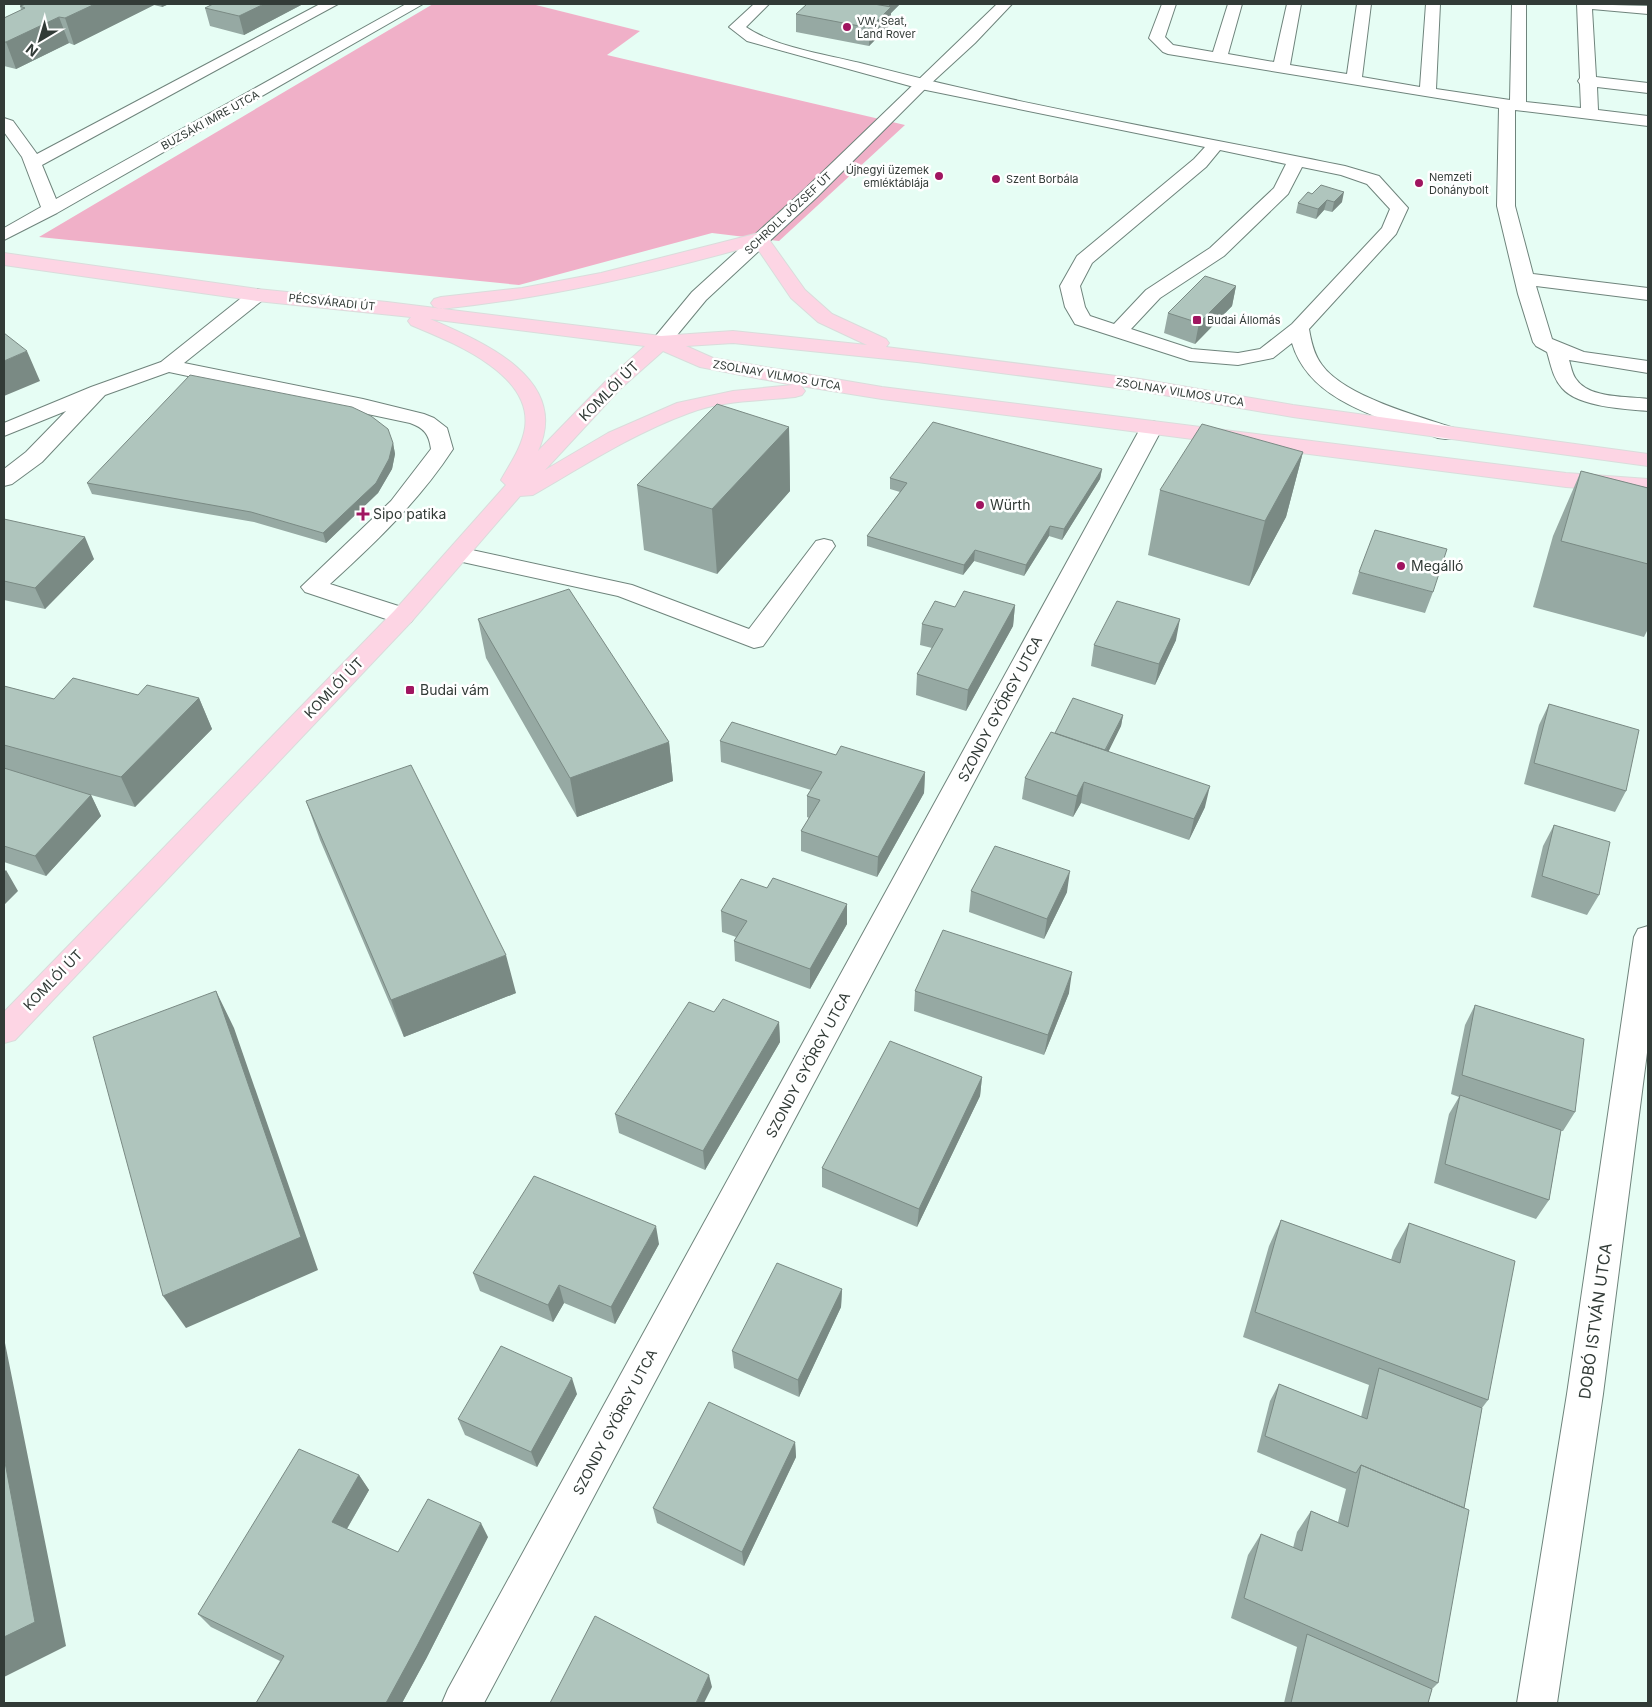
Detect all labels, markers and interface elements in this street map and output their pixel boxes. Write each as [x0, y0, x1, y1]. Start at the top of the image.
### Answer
place label: VW, Seat, Land Rover [857, 14, 916, 41]
north arrow [15, 15, 65, 65]
marker: VW, Seat, Land Rover [841, 21, 853, 33]
text: N [22, 41, 41, 61]
street label: BUZSÁKI IMRE UTCA [158, 87, 262, 153]
place label: Újhegyi üzemek emléktáblája [846, 163, 929, 190]
street label: SCHROLL JÓZSEF ÚT [741, 169, 835, 257]
marker: Újhegyi üzemek emléktáblája [933, 170, 945, 182]
place label: Nemzeti Dohánybolt [1429, 170, 1489, 197]
place label: Szent Borbála [1006, 172, 1079, 186]
marker: Szent Borbála [990, 173, 1002, 185]
marker: Nemzeti Dohánybolt [1413, 177, 1425, 189]
street label: PÉCSVÁRADI ÚT [288, 290, 376, 314]
place label: Budai Állomás [1207, 313, 1281, 327]
marker: Budai Állomás [1191, 314, 1203, 326]
street label: KOMLÓI ÚT [575, 357, 642, 424]
street label: ZSOLNAY VILMOS UTCA [712, 357, 843, 393]
street label: ZSOLNAY VILMOS UTCA [1115, 375, 1246, 409]
place label: Würth [990, 496, 1030, 513]
marker: Würth [974, 499, 986, 511]
place label: Sipo patika [373, 505, 446, 522]
marker: Sipo patika [357, 508, 369, 520]
place label: Megálló [1411, 557, 1463, 574]
marker: Megálló [1395, 560, 1407, 572]
street label: SZONDY GYÖRGY UTCA [954, 633, 1045, 785]
street label: KOMLÓI ÚT [301, 654, 367, 721]
place label: Budai vám [420, 681, 489, 698]
marker: Budai vám [404, 684, 416, 696]
street label: KOMLÓI ÚT [20, 946, 86, 1013]
street label: SZONDY GYÖRGY UTCA [762, 989, 853, 1141]
street label: DOBÓ ISTVÁN UTCA [1574, 1242, 1616, 1400]
street label: SZONDY GYÖRGY UTCA [569, 1346, 660, 1498]

